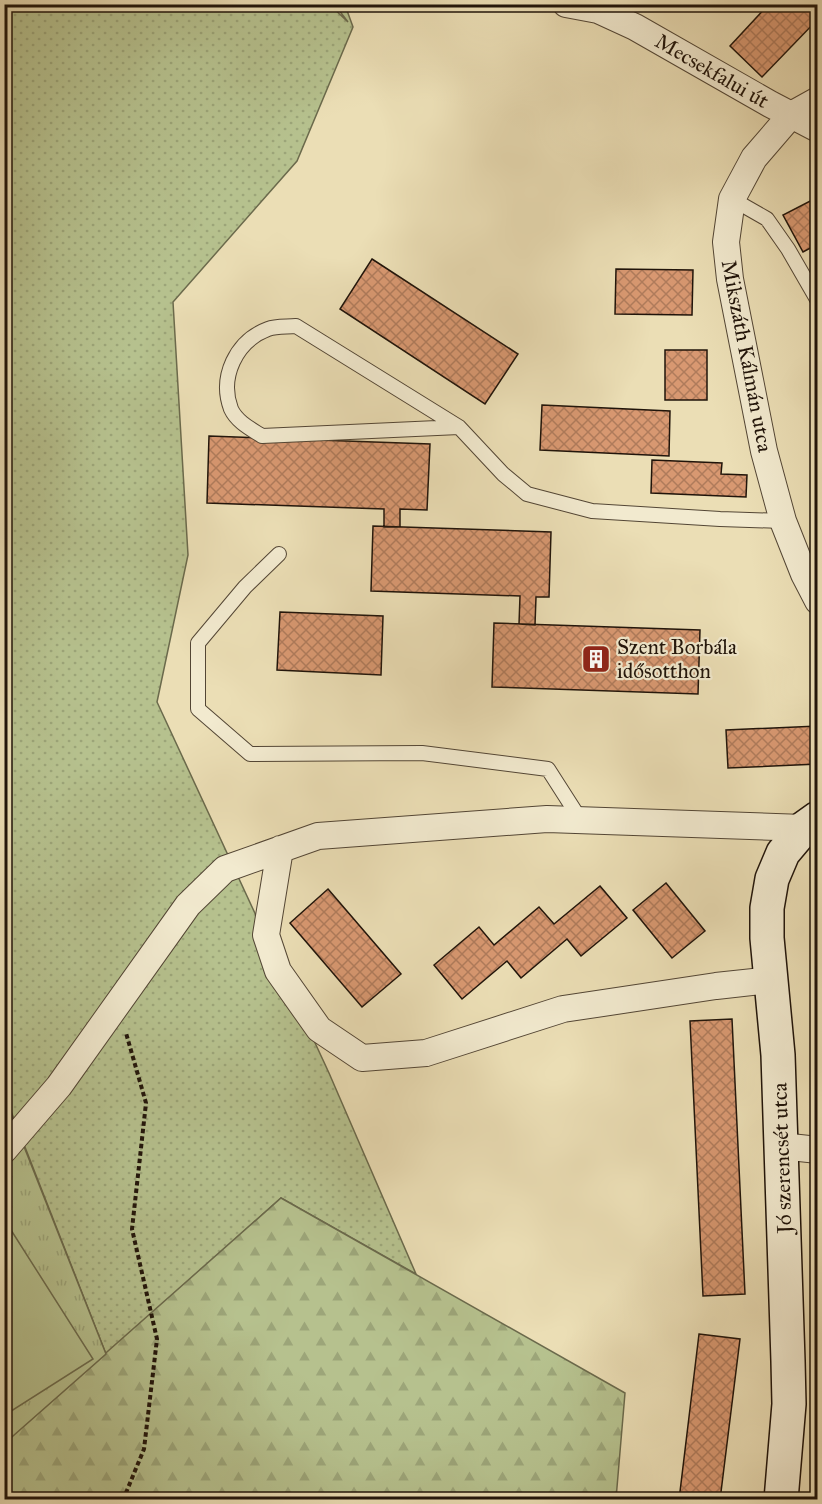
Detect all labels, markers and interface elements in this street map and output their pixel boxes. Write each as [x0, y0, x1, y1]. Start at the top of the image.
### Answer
street label: Mecsekfalui út [651, 28, 774, 114]
street label: Mikszáth Kálmán utca [716, 258, 778, 454]
place label: Szent Borbála idősotthon [617, 634, 737, 684]
building icon: Szent Borbála idősotthon [580, 643, 612, 675]
street label: Jó szerencsét utca [766, 1082, 798, 1236]

